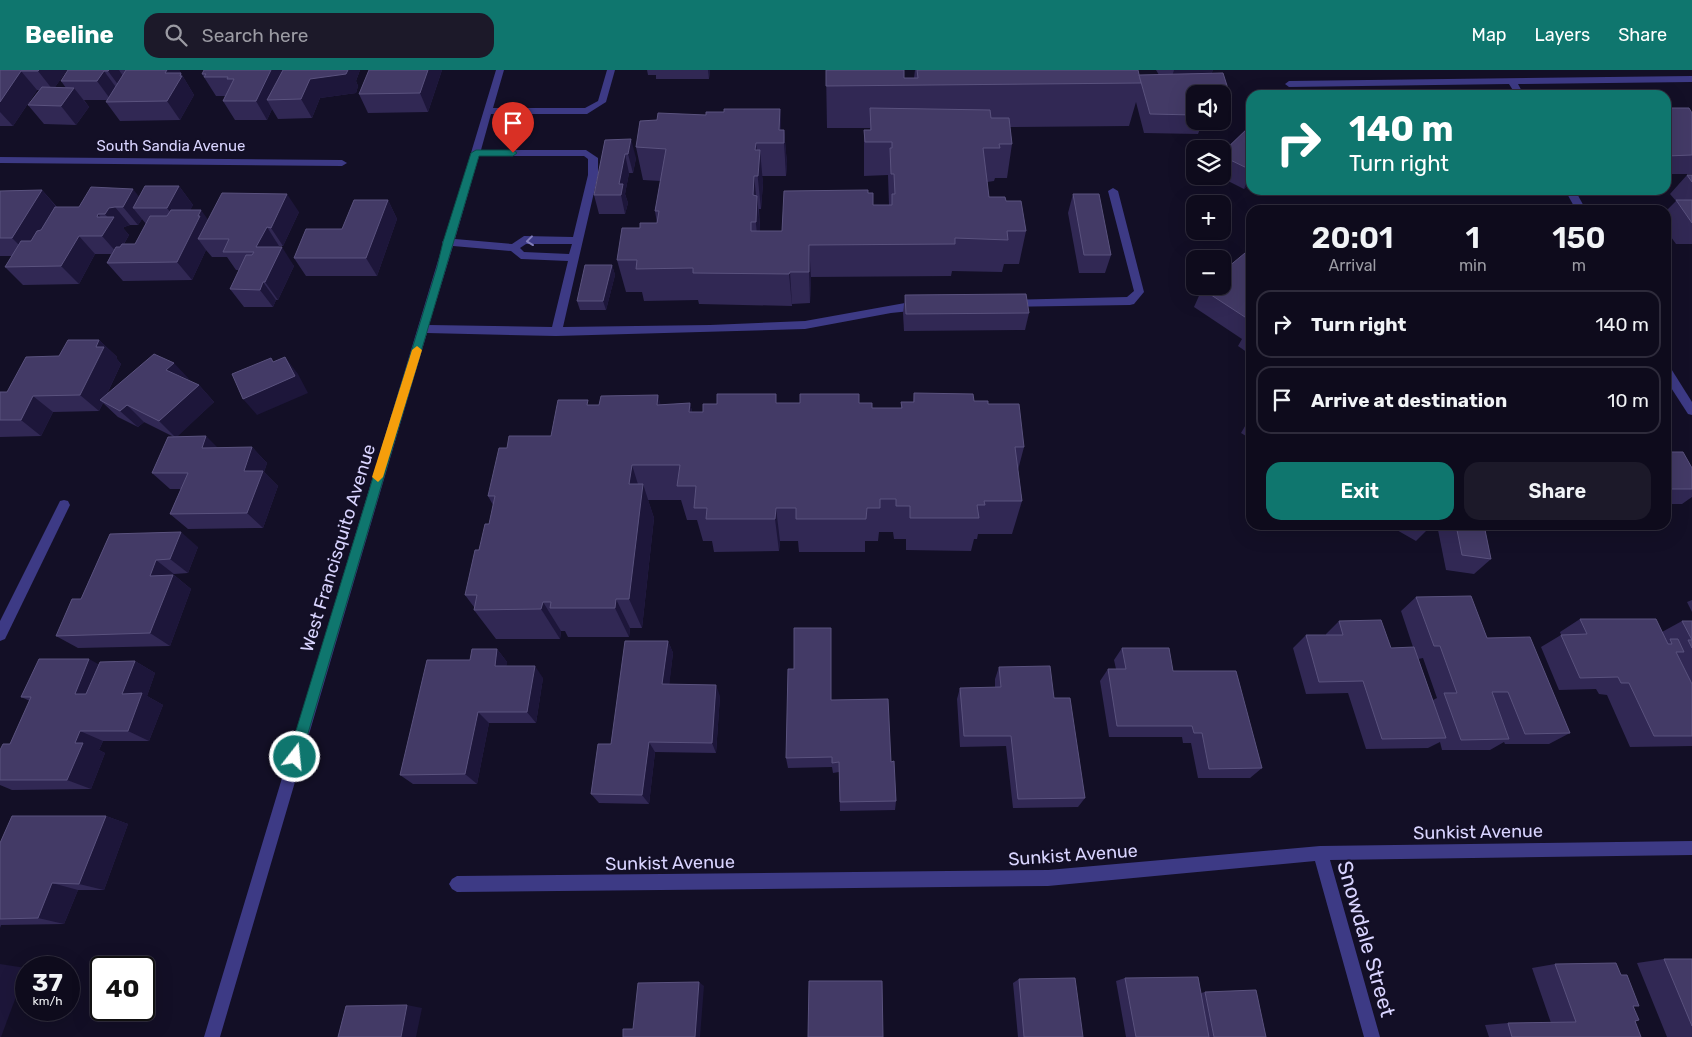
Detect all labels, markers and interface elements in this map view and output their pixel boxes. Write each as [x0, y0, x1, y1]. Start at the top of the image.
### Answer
search box [144, 13, 494, 58]
text: Beeline [25, 21, 114, 49]
icon: search [162, 21, 190, 49]
text: Search here [202, 24, 308, 47]
text: Map [1472, 24, 1507, 46]
text: Layers [1535, 24, 1590, 46]
text: Share [1618, 24, 1667, 46]
map controls [1186, 85, 1231, 295]
button: sound [1186, 85, 1231, 130]
pin [492, 102, 534, 153]
text: 140 m [1349, 108, 1454, 150]
icon: arrive [499, 109, 527, 137]
icon: right [1266, 110, 1331, 175]
street label: South Sandia Avenue [97, 137, 246, 155]
button: layers [1186, 140, 1231, 185]
text: Turn right [1349, 150, 1449, 177]
button: + [1186, 195, 1231, 240]
text: 20:01 [1311, 220, 1393, 256]
text: 1 [1466, 220, 1480, 256]
text: 150 [1552, 220, 1606, 256]
one-way arrow [525, 235, 533, 246]
button: − [1186, 250, 1231, 295]
text: Arrival [1328, 256, 1376, 275]
text: min [1459, 256, 1487, 275]
text: m [1572, 256, 1586, 275]
icon: right [1268, 310, 1296, 338]
text: Turn right [1311, 313, 1406, 336]
text: 140 m [1595, 313, 1649, 336]
icon: arrive [1268, 386, 1296, 414]
text: Arrive at destination [1311, 389, 1507, 412]
text: 10 m [1607, 389, 1649, 412]
street label: West Francisquito Avenue [296, 441, 380, 655]
button: Exit [1266, 462, 1454, 520]
button: Share [1464, 462, 1651, 520]
position arrow [268, 730, 320, 782]
street label: Sunkist Avenue [1413, 820, 1543, 844]
street label: Sunkist Avenue [1008, 840, 1138, 870]
street label: Sunkist Avenue [605, 851, 735, 875]
street label: Snowdale Street [1332, 858, 1401, 1020]
speed limit sign: 40 [90, 956, 155, 1021]
text: 37 [32, 968, 63, 997]
text: km/h [33, 994, 62, 1008]

